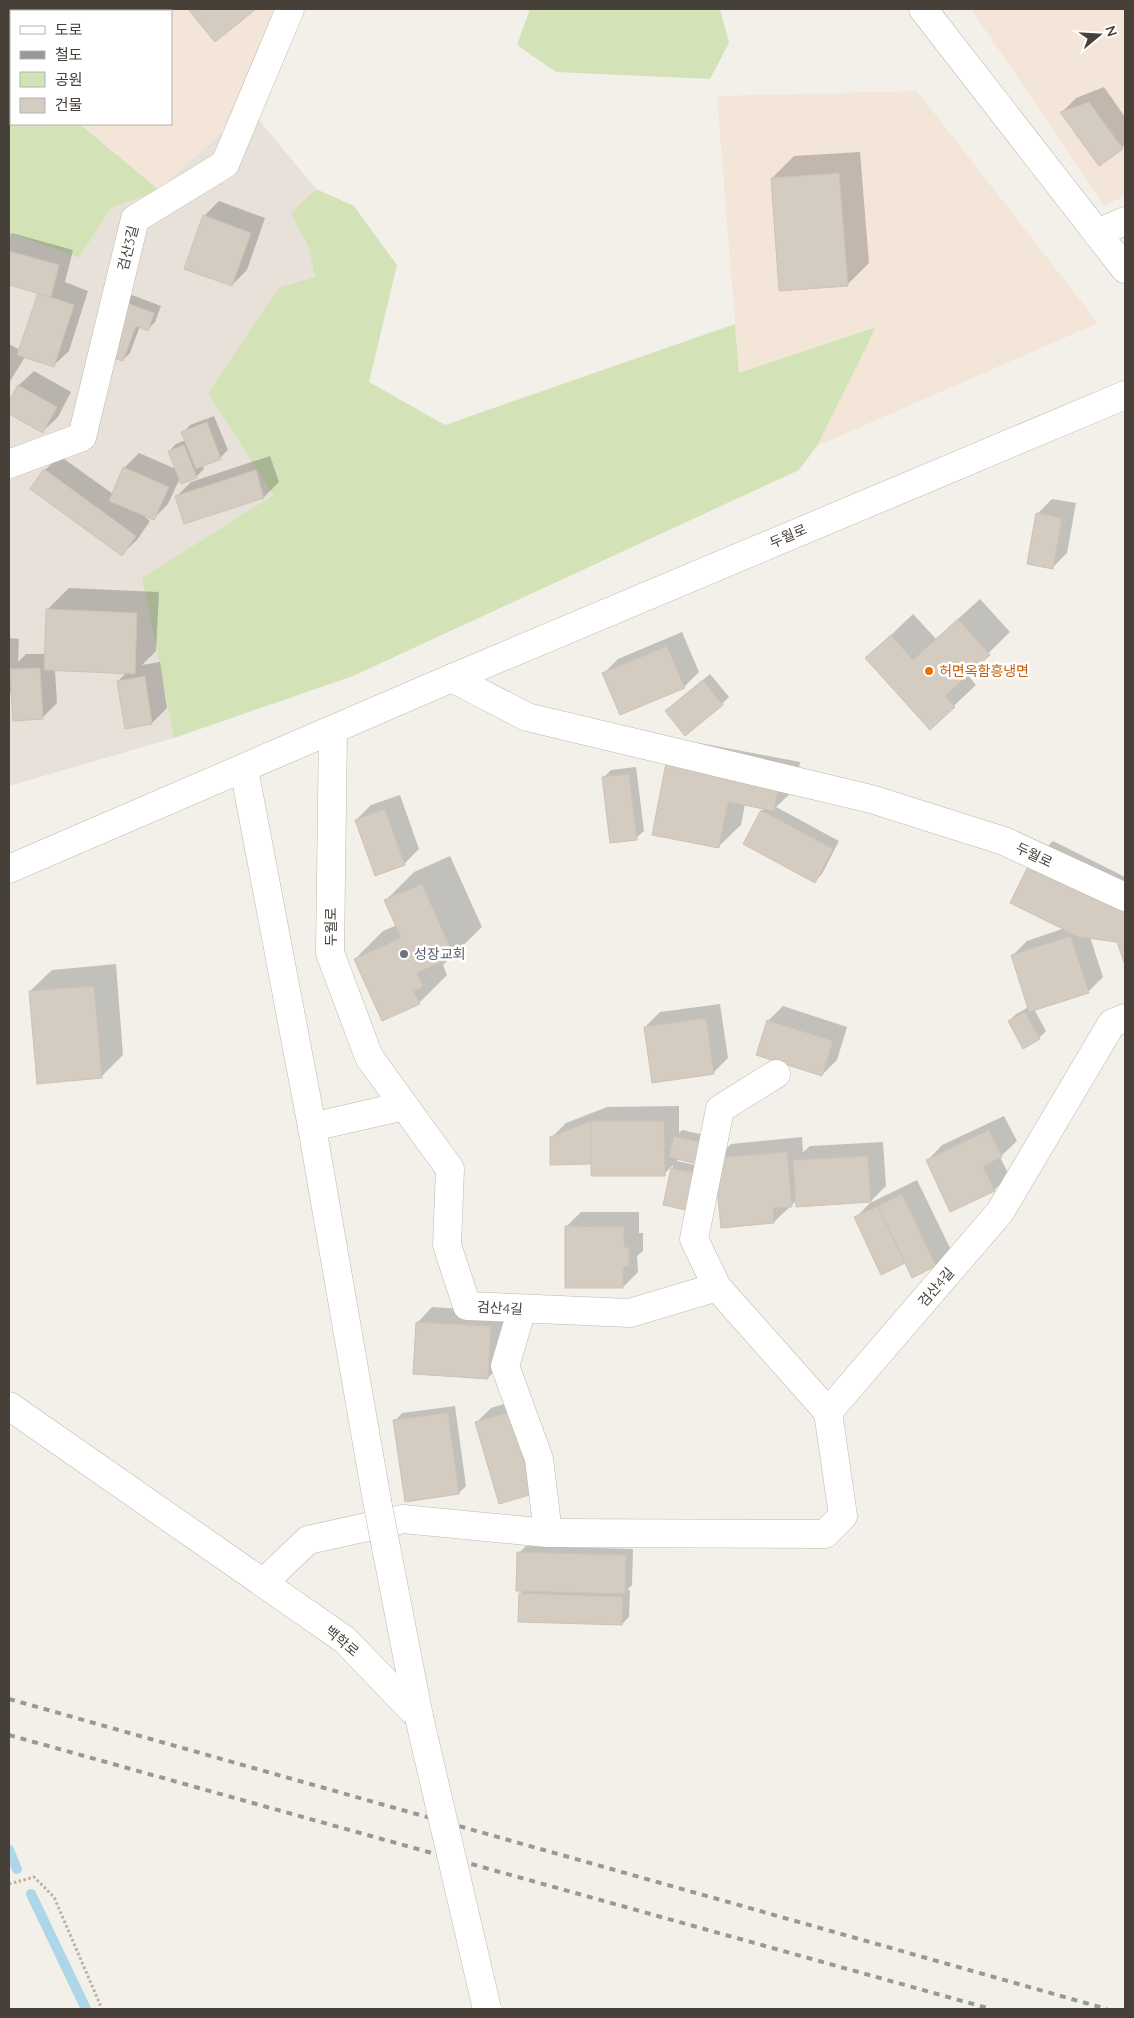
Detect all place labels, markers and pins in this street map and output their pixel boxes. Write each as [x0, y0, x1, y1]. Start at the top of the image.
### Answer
place label: 허면옥함흥냉면 [939, 662, 1029, 680]
marker: 허면옥함흥냉면 [923, 665, 935, 677]
place label: 성장교회 [414, 945, 466, 963]
marker: 성장교회 [398, 948, 410, 960]

